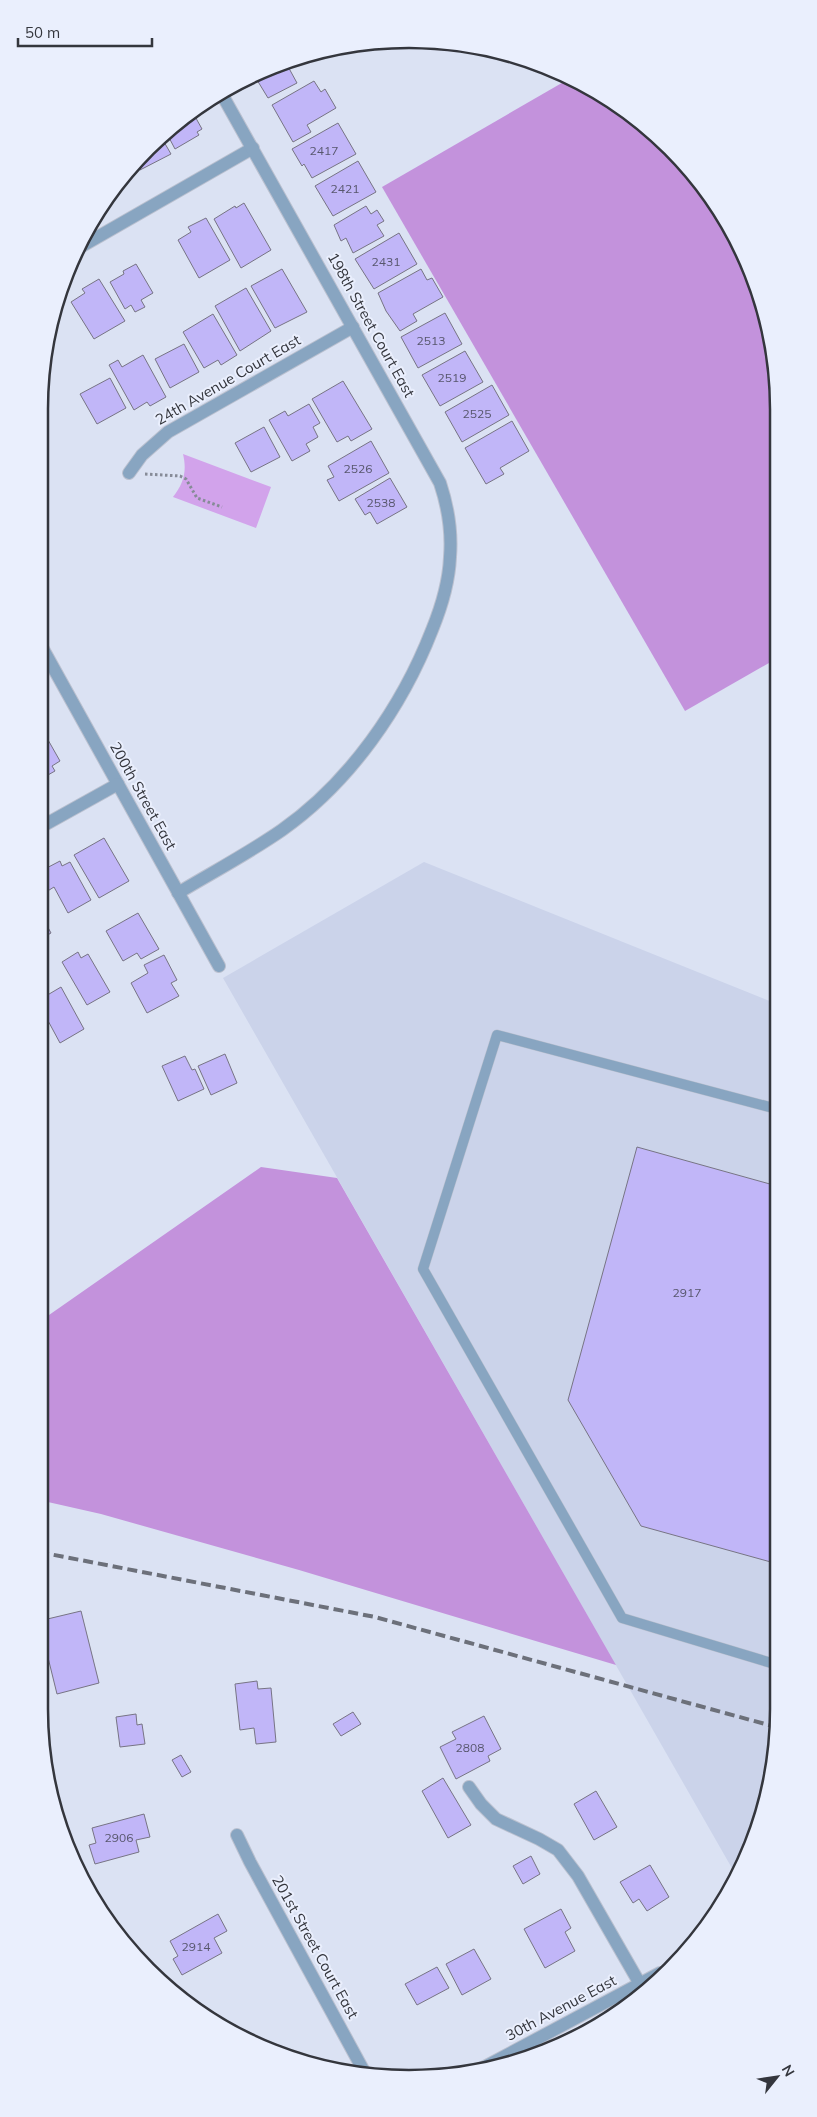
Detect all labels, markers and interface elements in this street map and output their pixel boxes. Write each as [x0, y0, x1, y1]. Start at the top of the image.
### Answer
scale bar [18, 15, 151, 47]
text: 50 m [25, 23, 60, 42]
house number: 2417 [310, 143, 338, 158]
house number: 2421 [331, 181, 359, 196]
street label: 198th Street Court East [324, 249, 419, 400]
house number: 2431 [372, 254, 400, 269]
street label: 24th Avenue Court East [152, 330, 304, 429]
house number: 2513 [417, 333, 445, 348]
house number: 2519 [438, 370, 466, 385]
house number: 2525 [463, 406, 491, 421]
house number: 2526 [344, 461, 372, 476]
house number: 2538 [367, 495, 395, 510]
street label: 200th Street East [106, 738, 181, 853]
house number: 2917 [673, 1285, 701, 1300]
house number: 2808 [456, 1740, 484, 1755]
house number: 2906 [105, 1830, 133, 1845]
street label: 201st Street Court East [268, 1872, 363, 2022]
house number: 2914 [182, 1939, 210, 1954]
street label: 30th Avenue East [502, 1970, 619, 2045]
north arrow [752, 2052, 802, 2102]
text: N [778, 2061, 799, 2080]

